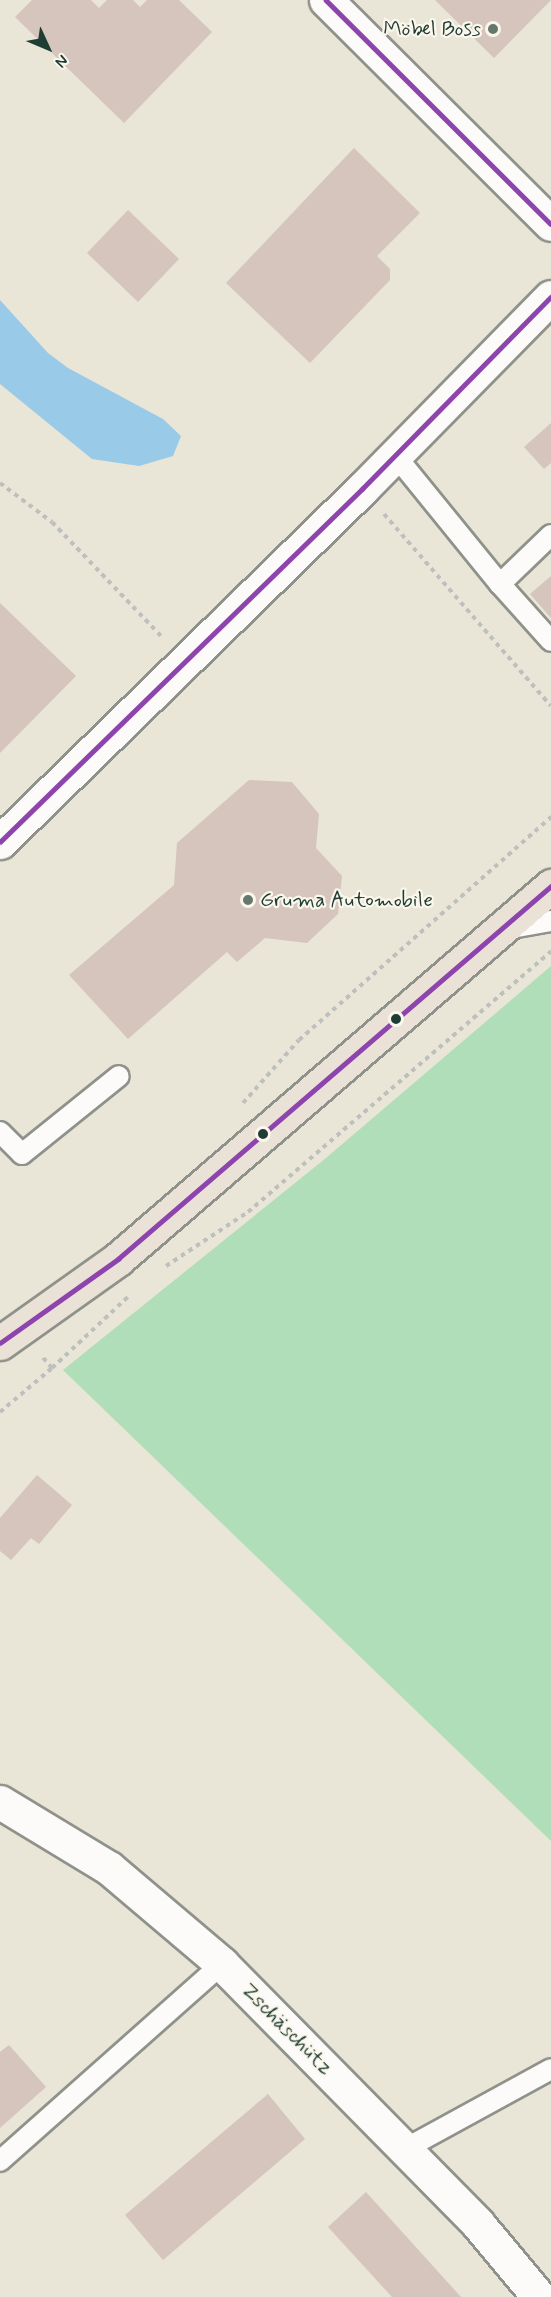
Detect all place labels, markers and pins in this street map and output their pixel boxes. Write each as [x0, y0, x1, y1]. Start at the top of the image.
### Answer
place label: Möbel Boss [383, 16, 481, 42]
marker: Möbel Boss [486, 22, 500, 36]
place label: Gruma Automobile [260, 887, 431, 913]
marker: Gruma Automobile [241, 893, 255, 907]
unlabelled marker [390, 1013, 402, 1025]
unlabelled marker [257, 1128, 269, 1140]

